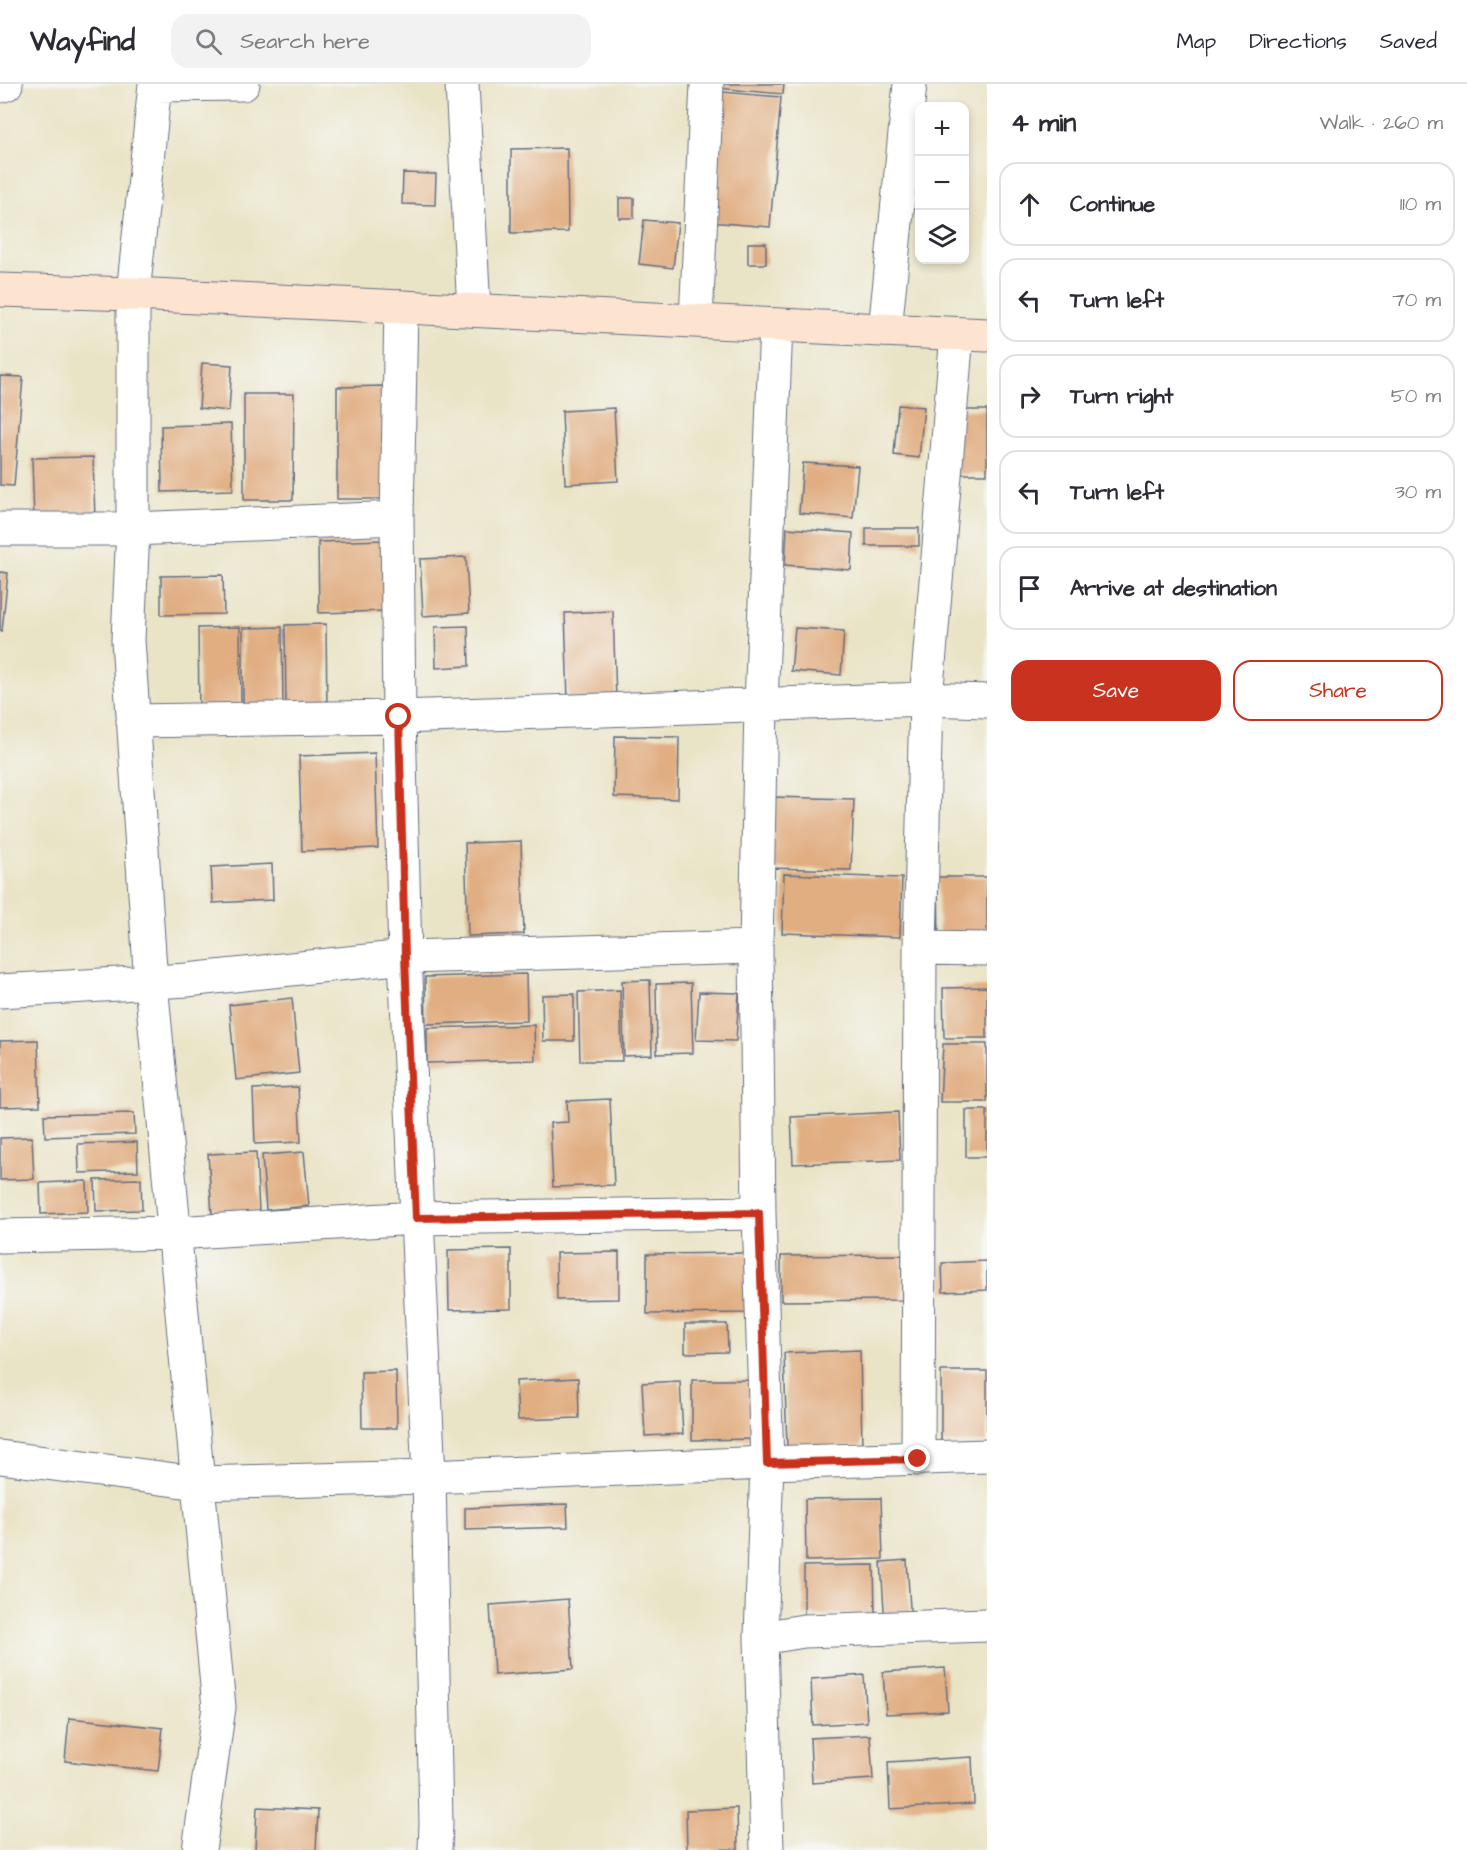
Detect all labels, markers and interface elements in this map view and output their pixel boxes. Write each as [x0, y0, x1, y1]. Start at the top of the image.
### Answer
search box [171, 14, 591, 68]
text: Wayfind [30, 22, 135, 61]
icon: search [192, 25, 225, 58]
text: Search here [240, 26, 370, 57]
text: Map [1176, 27, 1216, 56]
text: Directions [1249, 27, 1347, 56]
text: Saved [1380, 27, 1437, 56]
map controls [915, 102, 969, 264]
button: + [915, 102, 969, 156]
text: 4 min [1011, 105, 1076, 141]
text: Walk · 260 m [1320, 109, 1443, 137]
button: − [915, 156, 969, 210]
icon: ahead [1013, 188, 1046, 221]
text: Continue [1070, 189, 1155, 220]
text: 110 m [1400, 190, 1441, 218]
button: layers [915, 210, 969, 264]
icon: left [1013, 284, 1046, 317]
text: Turn left [1070, 285, 1164, 316]
text: 70 m [1393, 286, 1441, 314]
icon: right [1013, 380, 1046, 413]
text: Turn right [1070, 381, 1173, 412]
text: 50 m [1391, 382, 1441, 410]
icon: left [1013, 476, 1046, 509]
text: Turn left [1070, 477, 1164, 508]
text: 30 m [1395, 478, 1441, 506]
icon: arrive [1013, 572, 1046, 605]
text: Arrive at destination [1070, 573, 1277, 604]
button: Save [1011, 660, 1221, 721]
button: Share [1233, 660, 1443, 721]
route start [385, 703, 411, 729]
route end [904, 1445, 930, 1471]

